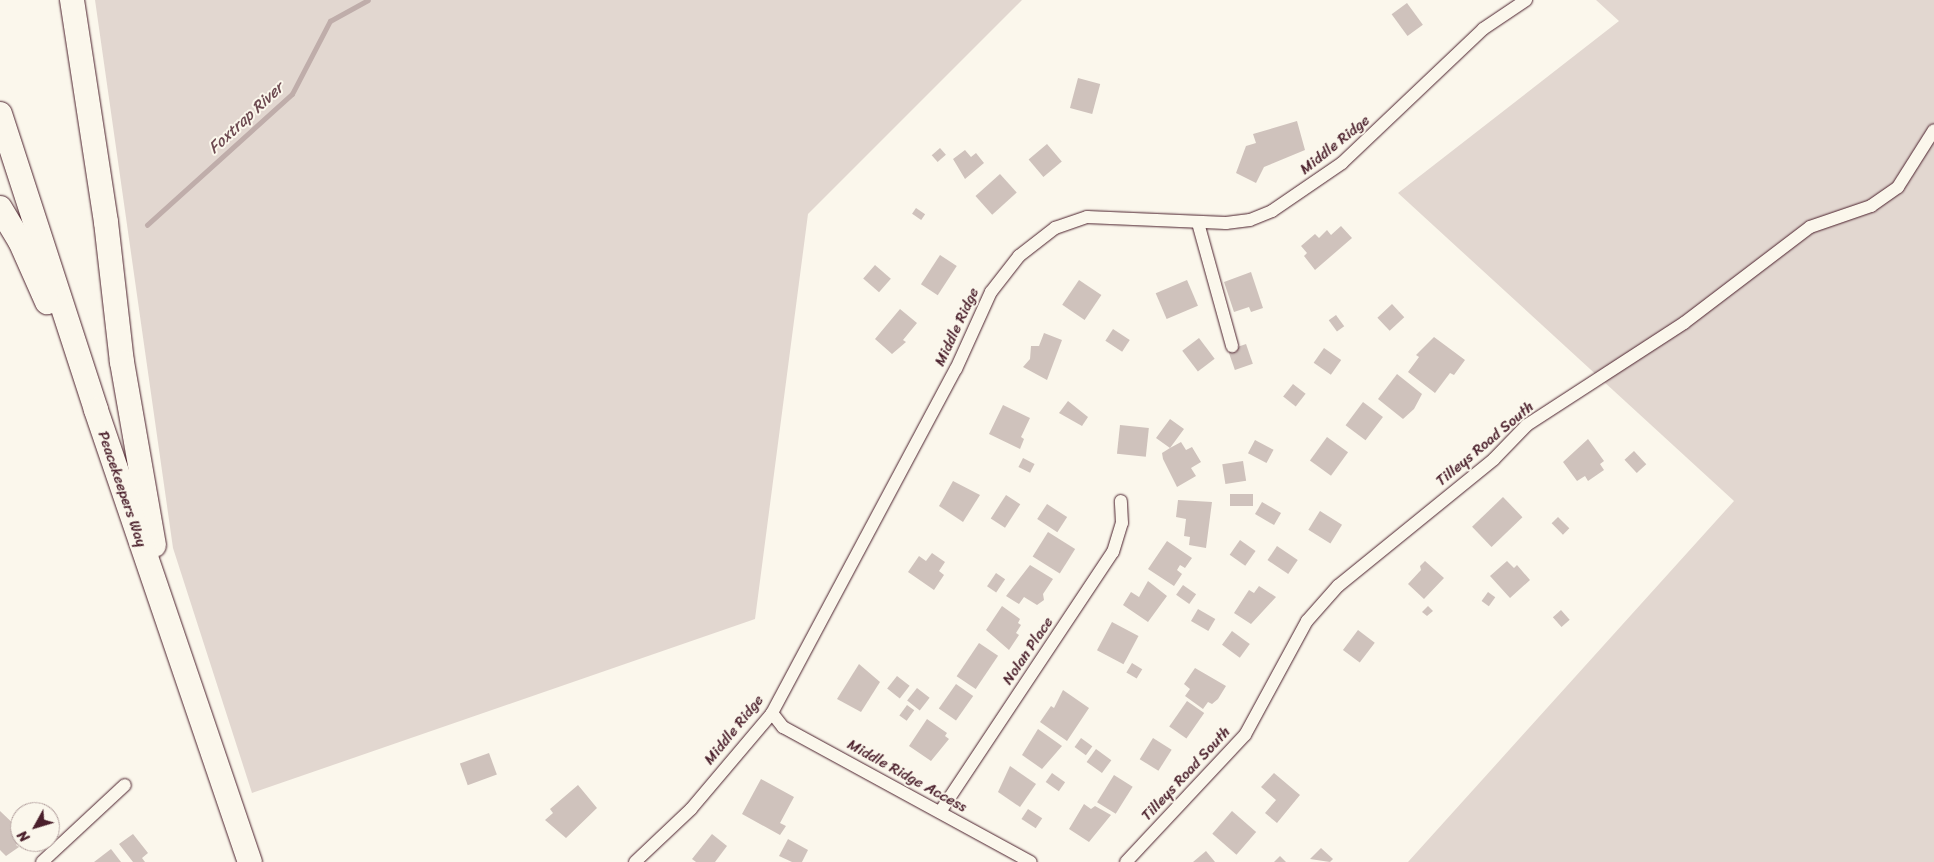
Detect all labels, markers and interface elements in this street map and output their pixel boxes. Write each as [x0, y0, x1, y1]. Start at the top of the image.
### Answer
water label: Foxtrap River [205, 78, 287, 158]
street label: Middle Ridge [1296, 111, 1374, 179]
street label: Middle Ridge [931, 285, 983, 369]
street label: Tilleys Road South [1432, 398, 1538, 490]
street label: Peacekeepers Way [94, 429, 150, 549]
street label: Nolan Place [999, 614, 1057, 688]
street label: Middle Ridge [700, 691, 768, 769]
street label: Tilleys Road South [1138, 723, 1234, 825]
street label: Middle Ridge Access [844, 736, 970, 816]
north arrow [10, 802, 60, 852]
text: N [11, 824, 37, 848]

